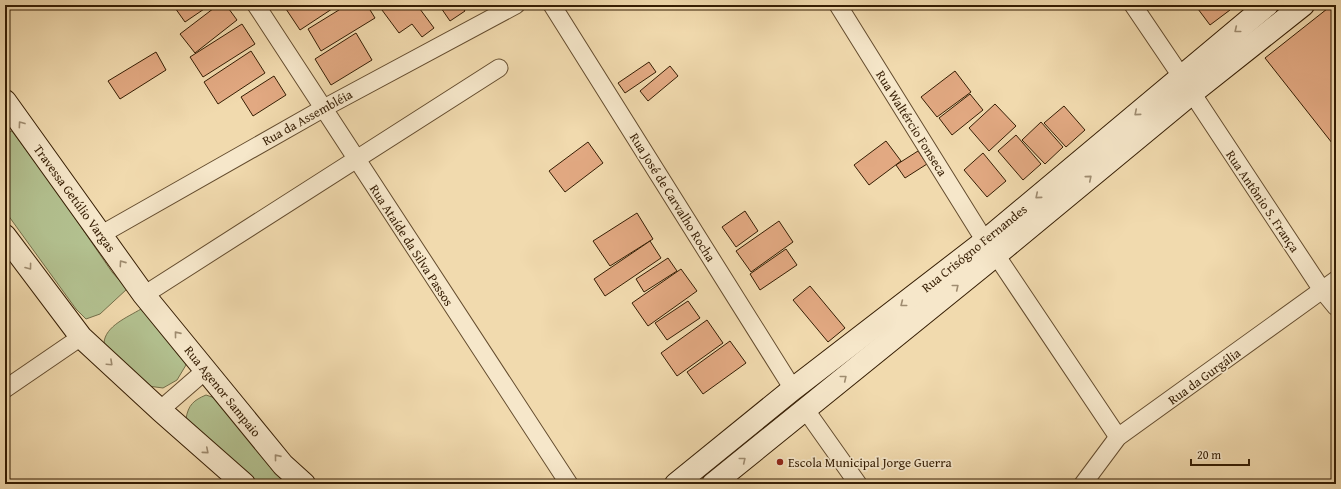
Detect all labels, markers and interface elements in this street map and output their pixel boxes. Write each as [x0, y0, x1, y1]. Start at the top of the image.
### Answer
one-way arrow [1235, 25, 1242, 32]
street label: Rua Waltércio Fonseca [871, 67, 952, 181]
street label: Rua da Assembléia [259, 84, 357, 150]
one-way arrow [1134, 108, 1142, 115]
one-way arrow [19, 121, 26, 128]
street label: Rua José de Carvalho Rocha [625, 129, 721, 266]
street label: Travessa Getúlio Vargas [29, 140, 120, 256]
street label: Rua Antônio S. França [1221, 146, 1304, 257]
one-way arrow [1084, 175, 1091, 182]
street label: Rua Ataíde da Silva Passos [365, 181, 458, 310]
one-way arrow [1035, 192, 1042, 199]
street label: Rua Crisógno Fernandes [917, 200, 1031, 297]
one-way arrow [120, 260, 127, 267]
one-way arrow [24, 262, 31, 269]
one-way arrow [951, 285, 959, 292]
one-way arrow [901, 299, 908, 306]
one-way arrow [174, 332, 181, 339]
street label: Rua Agenor Sampaio [180, 342, 266, 441]
street label: Rua da Gurgália [1164, 343, 1245, 409]
one-way arrow [105, 359, 113, 366]
one-way arrow [839, 375, 847, 382]
scale bar [1191, 441, 1249, 467]
one-way arrow [201, 446, 209, 453]
text: 20 m [1197, 446, 1221, 463]
place label: Escola Municipal Jorge Guerra [788, 453, 952, 472]
one-way arrow [274, 454, 281, 461]
one-way arrow [738, 457, 745, 464]
marker: Escola Municipal Jorge Guerra [775, 457, 785, 467]

